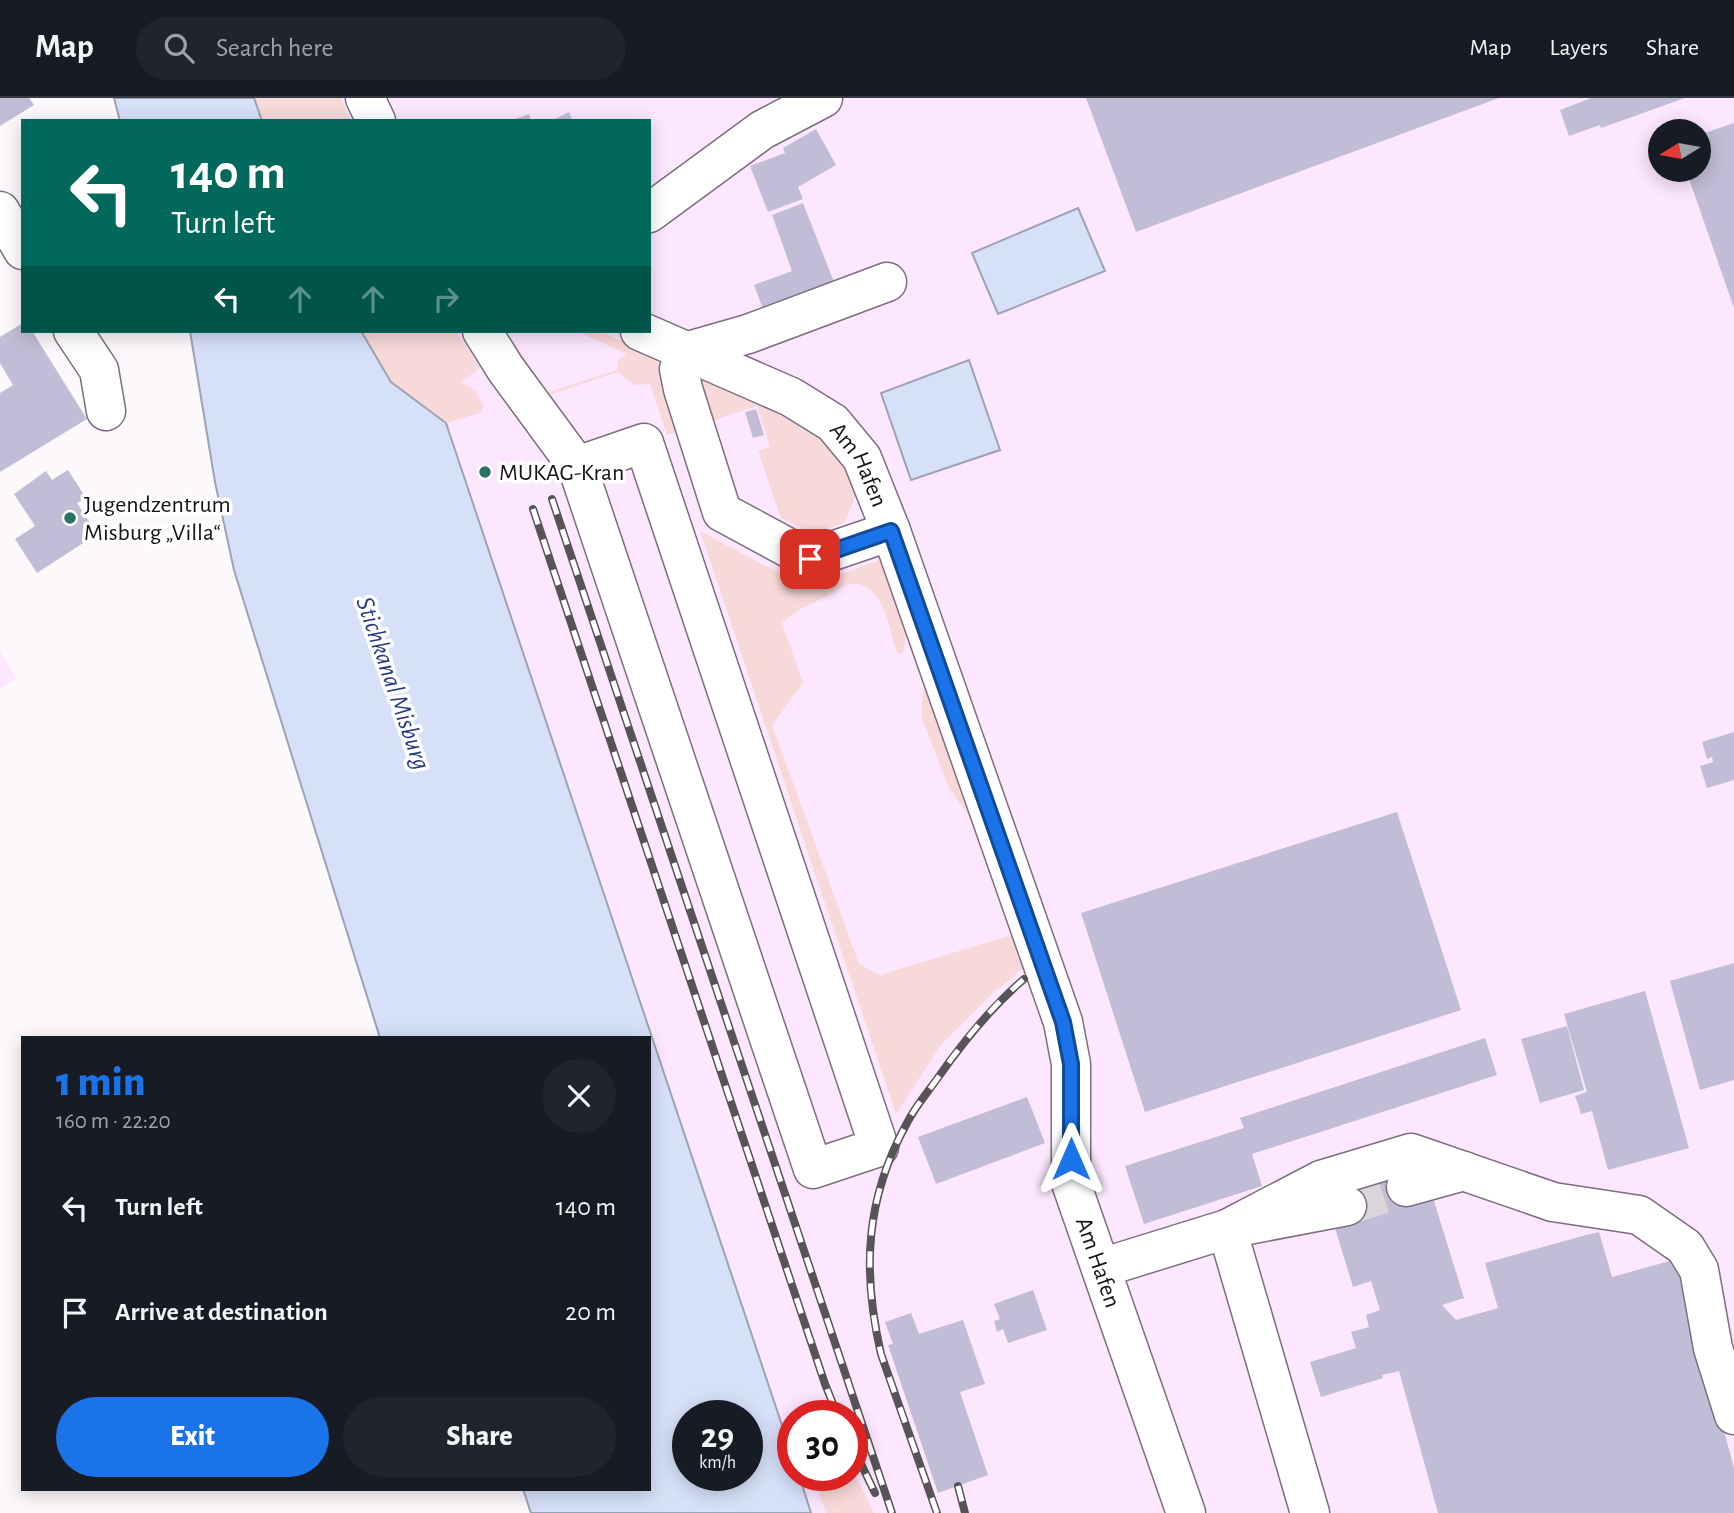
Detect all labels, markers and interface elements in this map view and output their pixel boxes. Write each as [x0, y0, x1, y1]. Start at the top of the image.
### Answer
search box [136, 17, 626, 80]
icon: search [160, 29, 198, 67]
text: Map [35, 31, 94, 64]
text: Search here [216, 35, 334, 61]
text: Map [1469, 36, 1511, 60]
text: Layers [1549, 36, 1608, 60]
text: Share [1646, 36, 1699, 60]
north arrow [1648, 119, 1712, 182]
map controls [1648, 119, 1711, 182]
icon: left [56, 147, 147, 238]
text: 140 m [171, 149, 286, 198]
text: Turn left [171, 207, 275, 239]
icon: left [208, 280, 246, 318]
icon: ahead [281, 280, 319, 318]
icon: ahead [354, 280, 392, 318]
icon: right [427, 280, 465, 318]
street label: Am Hafen [825, 418, 891, 510]
place label: MUKAG-Kran [499, 461, 624, 485]
marker: MUKAG-Kran [477, 464, 493, 480]
place label: Jugendzentrum Misburg „Villa“ [84, 493, 231, 545]
marker: Jugendzentrum Misburg „Villa“ [62, 510, 78, 526]
pin [780, 529, 840, 589]
icon: arrive [791, 540, 829, 578]
water label: Stichkanal Misburg [351, 593, 435, 773]
button: close [542, 1059, 616, 1133]
text: 1 min [56, 1061, 145, 1103]
text: 160 m · 22:20 [56, 1110, 171, 1133]
position arrow [1034, 1122, 1108, 1196]
icon: left [56, 1189, 94, 1227]
text: Turn left [115, 1194, 203, 1220]
text: 140 m [556, 1194, 616, 1220]
street label: Am Hafen [1071, 1214, 1124, 1311]
icon: arrive [56, 1294, 94, 1332]
text: Arrive at destination [115, 1299, 328, 1325]
text: 20 m [565, 1299, 616, 1325]
button: Exit [56, 1397, 329, 1477]
button: Share [343, 1397, 616, 1477]
speed limit sign: 30 [777, 1400, 868, 1491]
text: 29 [701, 1419, 734, 1454]
text: km/h [699, 1454, 736, 1472]

